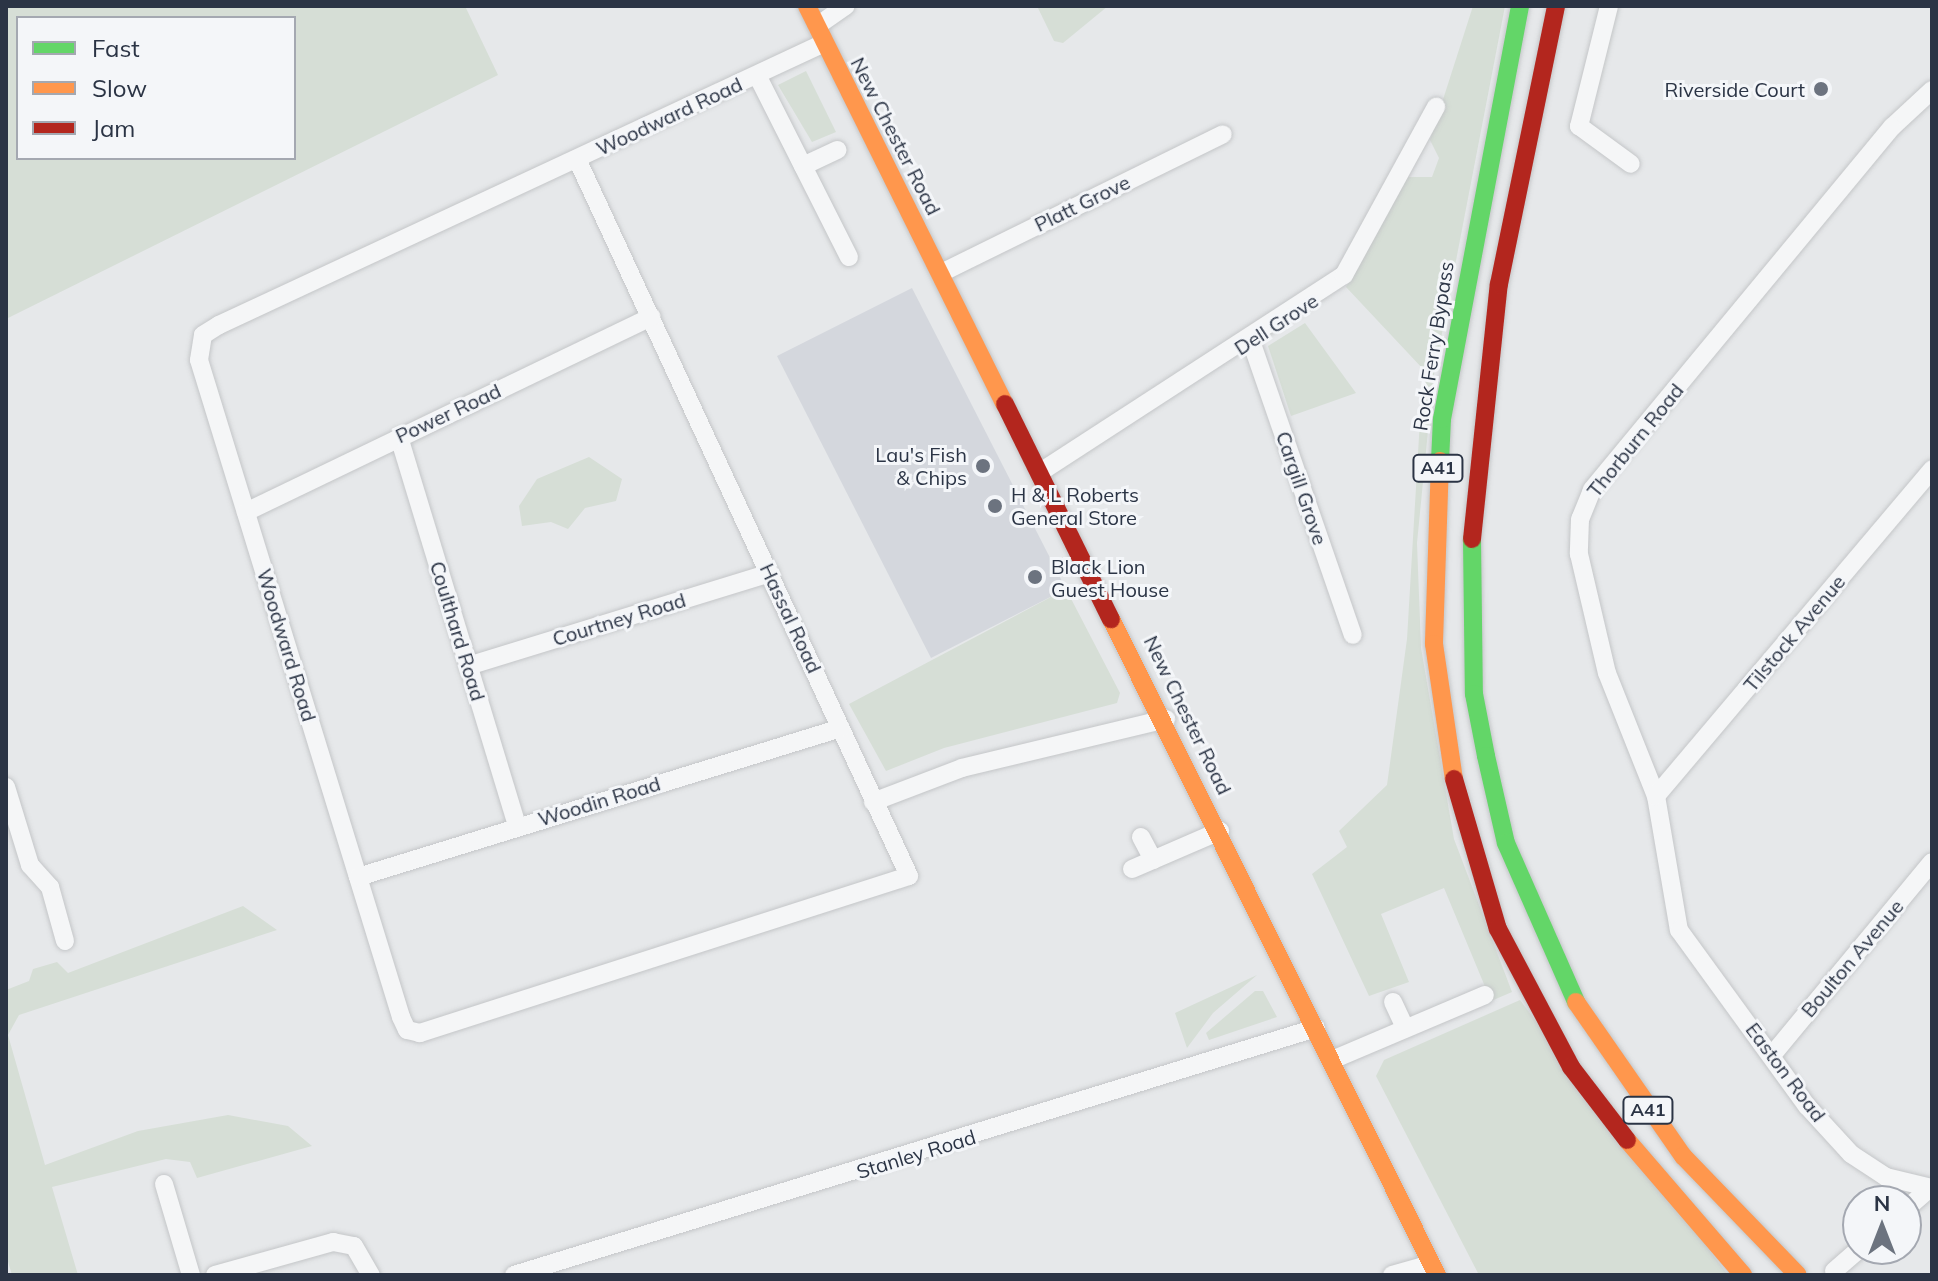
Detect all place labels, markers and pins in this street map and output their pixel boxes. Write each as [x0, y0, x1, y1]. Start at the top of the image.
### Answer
place label: Riverside Court [1664, 77, 1805, 101]
marker: Riverside Court [1812, 80, 1830, 98]
place label: Lau's Fish & Chips [875, 442, 967, 489]
marker: Lau's Fish & Chips [974, 457, 992, 475]
place label: H & L Roberts General Store [1011, 482, 1139, 529]
marker: H & L Roberts General Store [986, 497, 1004, 515]
place label: Black Lion Guest House [1051, 554, 1169, 601]
marker: Black Lion Guest House [1026, 568, 1044, 586]

